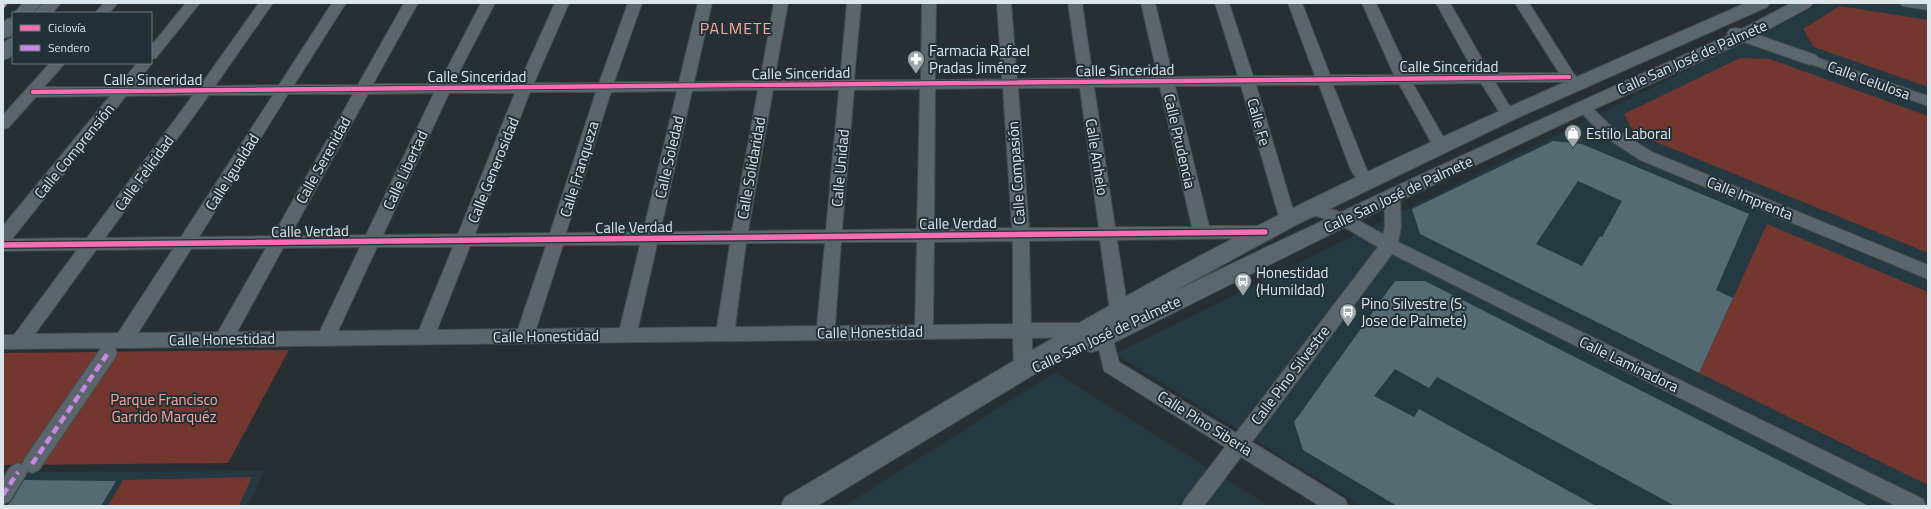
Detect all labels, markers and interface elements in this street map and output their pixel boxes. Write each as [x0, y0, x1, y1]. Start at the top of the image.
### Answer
legend [12, 12, 152, 64]
street label: Calle San José de Palmete [1613, 14, 1771, 100]
district label: PALMETE [700, 16, 772, 40]
text: Ciclovía [48, 18, 86, 37]
text: Sendero [48, 38, 90, 57]
place label: Farmacia Rafael Pradas Jiménez [929, 39, 1030, 79]
pharmacy icon: Farmacia Rafael Pradas Jiménez [906, 49, 926, 74]
street label: Calle Celulosa [1824, 54, 1914, 106]
street label: Calle Sinceridad [1400, 55, 1498, 78]
street label: Calle Sinceridad [1075, 58, 1175, 82]
street label: Calle Sinceridad [751, 61, 851, 85]
street label: Calle Sinceridad [428, 65, 526, 88]
street label: Calle Sinceridad [104, 68, 202, 91]
street label: Calle Prudencia [1158, 91, 1202, 191]
street label: Calle Fe [1241, 95, 1277, 149]
street label: Calle Comprensión [28, 98, 120, 204]
street label: Calle Serenidad [290, 112, 356, 208]
street label: Calle Generosidad [461, 114, 525, 226]
street label: Calle Soledad [648, 114, 690, 200]
street label: Calle Solidaridad [731, 115, 771, 221]
street label: Calle Anhelo [1080, 117, 1114, 197]
street label: Calle Franqueza [553, 118, 605, 220]
street label: Calle Compasión [1001, 121, 1031, 225]
place label: Estilo Laboral [1586, 122, 1671, 145]
shop icon: Estilo Laboral [1563, 123, 1583, 148]
street label: Calle Libertad [377, 126, 433, 214]
street label: Calle Unidad [825, 128, 855, 208]
street label: Calle Igualdad [199, 129, 265, 215]
street label: Calle Felicidad [109, 130, 179, 216]
street label: Calle San José de Palmete [1320, 149, 1476, 239]
street label: Calle Imprenta [1703, 170, 1797, 226]
street label: Calle Verdad [919, 211, 997, 235]
street label: Calle Verdad [595, 215, 673, 239]
street label: Calle Verdad [271, 219, 349, 243]
place label: Honestidad (Humildad) [1256, 261, 1329, 301]
bus stop icon: Honestidad (Humildad) [1233, 271, 1253, 296]
street label: Calle San José de Palmete [1028, 289, 1184, 379]
place label: Pino Silvestre (S. Jose de Palmete) [1361, 292, 1466, 332]
bus stop icon: Pino Silvestre (S. Jose de Palmete) [1338, 302, 1358, 327]
street label: Calle Honestidad [817, 320, 923, 344]
street label: Calle Pino Silvestre [1245, 320, 1335, 430]
street label: Calle Honestidad [493, 324, 599, 348]
street label: Calle Honestidad [169, 327, 275, 351]
street label: Calle Laminadora [1575, 330, 1683, 398]
street label: Calle Pino Siberia [1153, 385, 1257, 462]
park label: Parque Francisco Garrido Marquéz [110, 388, 218, 428]

